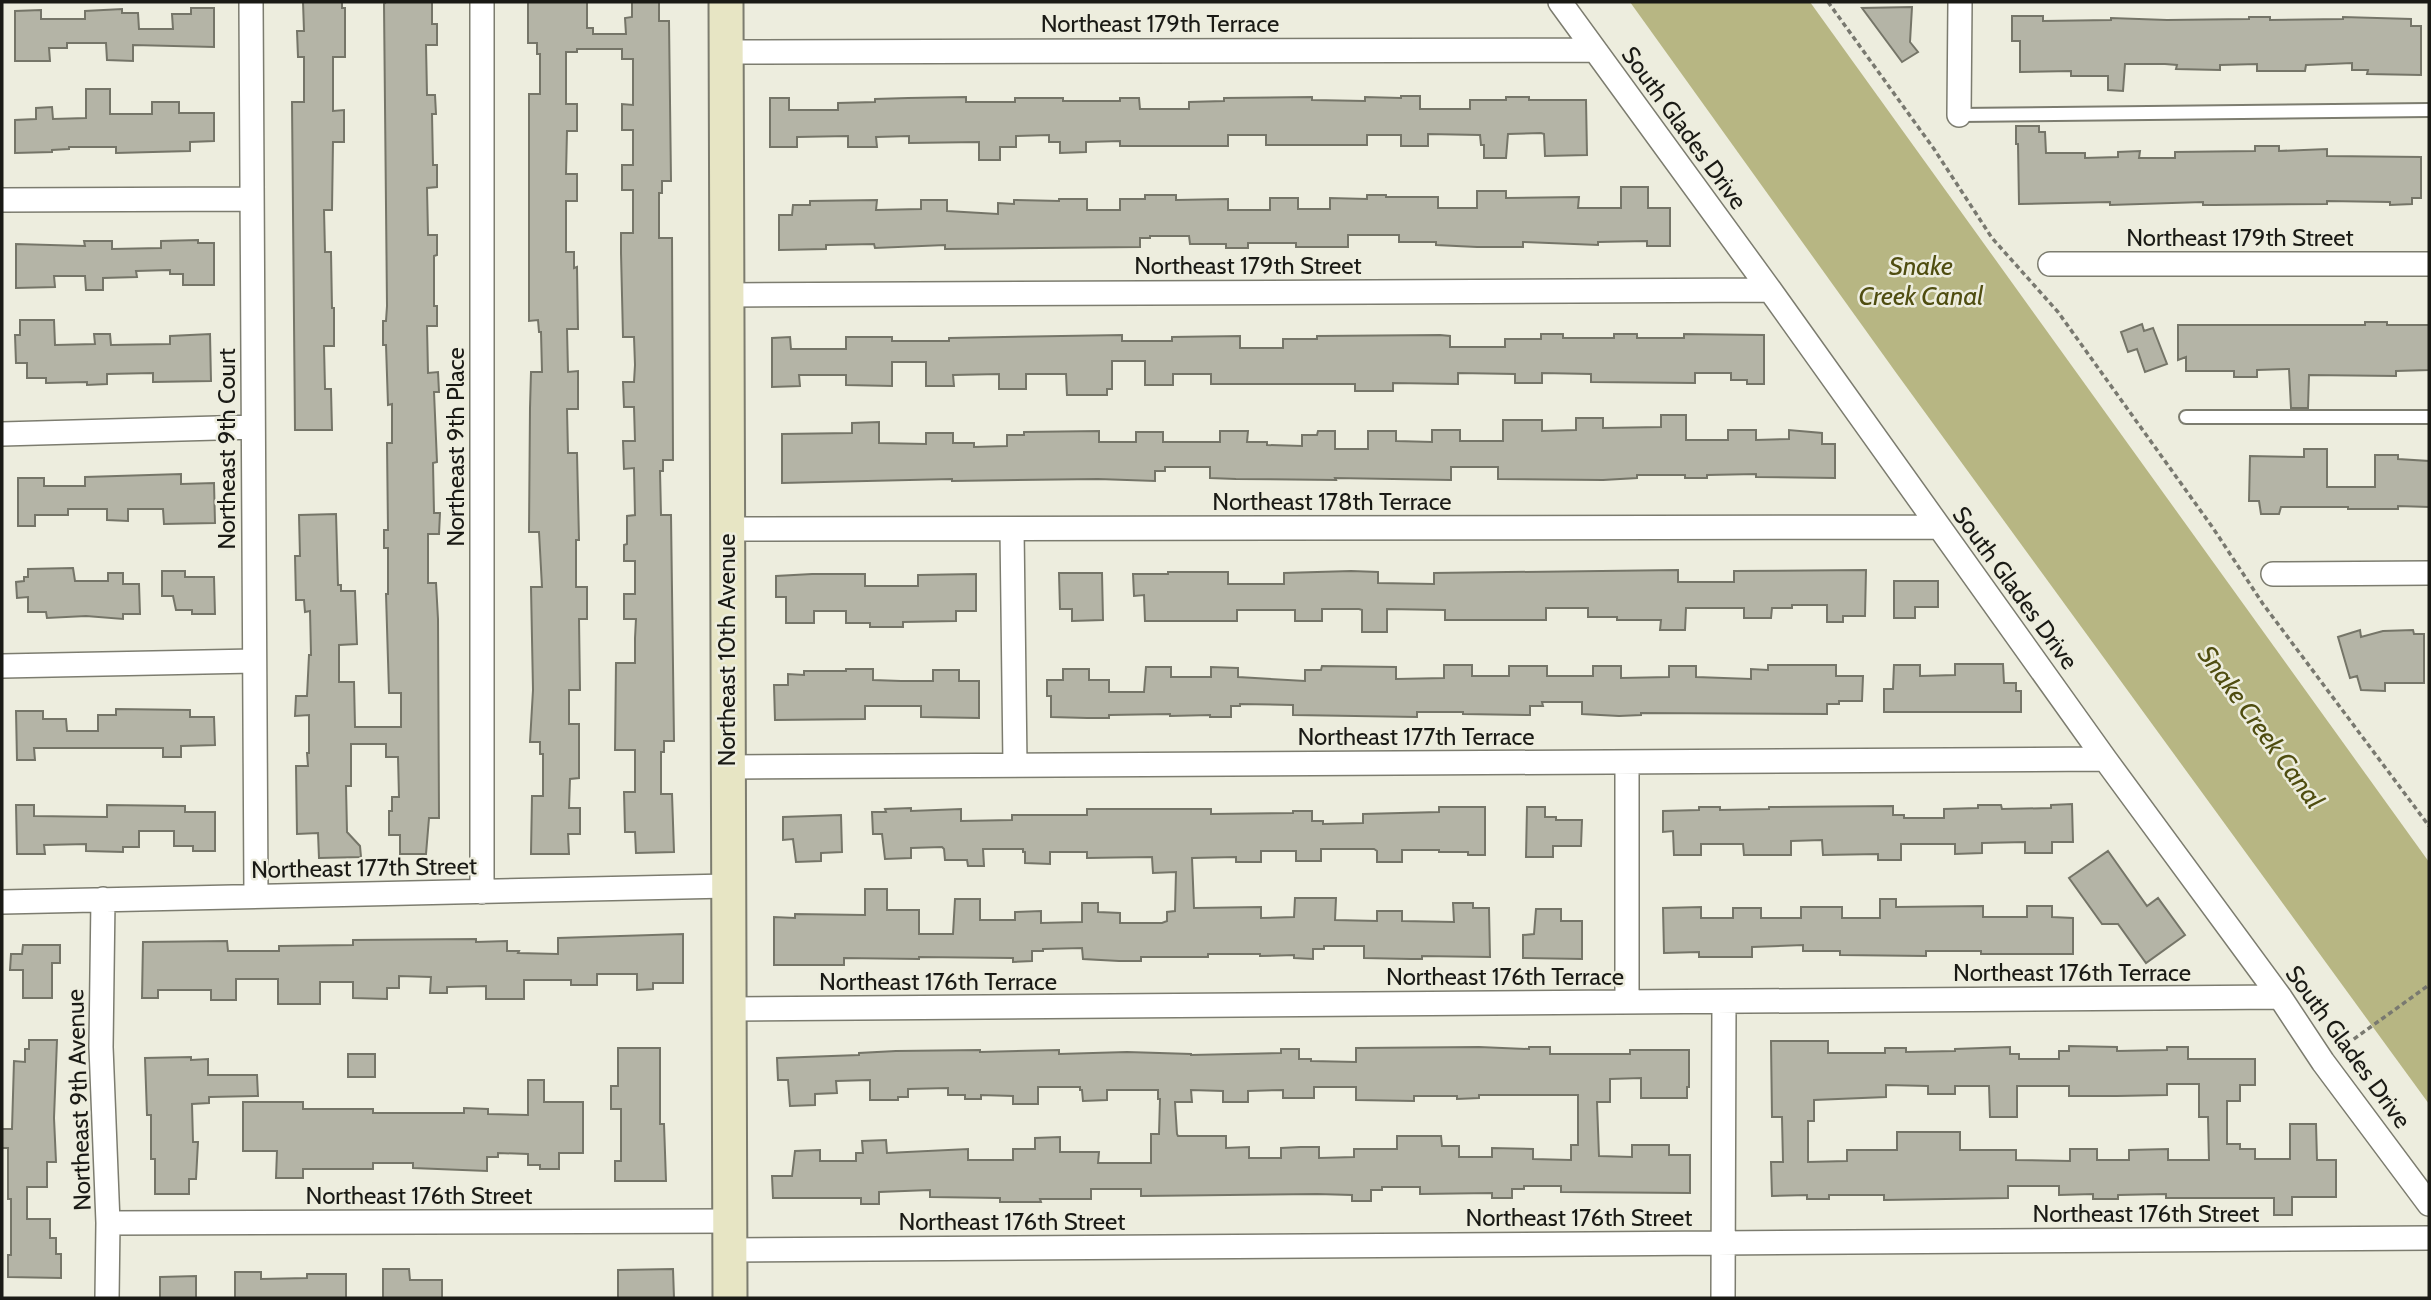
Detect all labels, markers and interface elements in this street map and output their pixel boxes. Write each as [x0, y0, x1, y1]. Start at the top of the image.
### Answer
street label: Northeast 179th Terrace [1041, 9, 1279, 38]
street label: South Glades Drive [1616, 41, 1753, 215]
street label: Northeast 179th Street [2126, 223, 2354, 252]
water label: Snake Creek Canal [1859, 250, 1983, 312]
street label: Northeast 179th Street [1134, 251, 1362, 280]
street label: Northeast 9th Place [441, 347, 470, 547]
street label: Northeast 9th Court [212, 348, 241, 550]
street label: Northeast 178th Terrace [1212, 487, 1452, 516]
street label: South Glades Drive [1947, 501, 2084, 675]
street label: Northeast 10th Avenue [712, 534, 741, 766]
water label: Snake Creek Canal [2191, 639, 2331, 815]
street label: Northeast 177th Terrace [1298, 722, 1534, 751]
street label: Northeast 177th Street [251, 851, 477, 884]
street label: Northeast 176th Terrace [1953, 958, 2191, 987]
street label: South Glades Drive [2280, 960, 2417, 1134]
street label: Northeast 176th Terrace [1386, 962, 1624, 991]
street label: Northeast 176th Terrace [819, 967, 1057, 996]
street label: Northeast 9th Avenue [60, 989, 97, 1211]
street label: Northeast 176th Street [306, 1181, 532, 1210]
street label: Northeast 176th Street [2033, 1199, 2259, 1228]
street label: Northeast 176th Street [1466, 1203, 1692, 1232]
street label: Northeast 176th Street [899, 1207, 1125, 1236]

